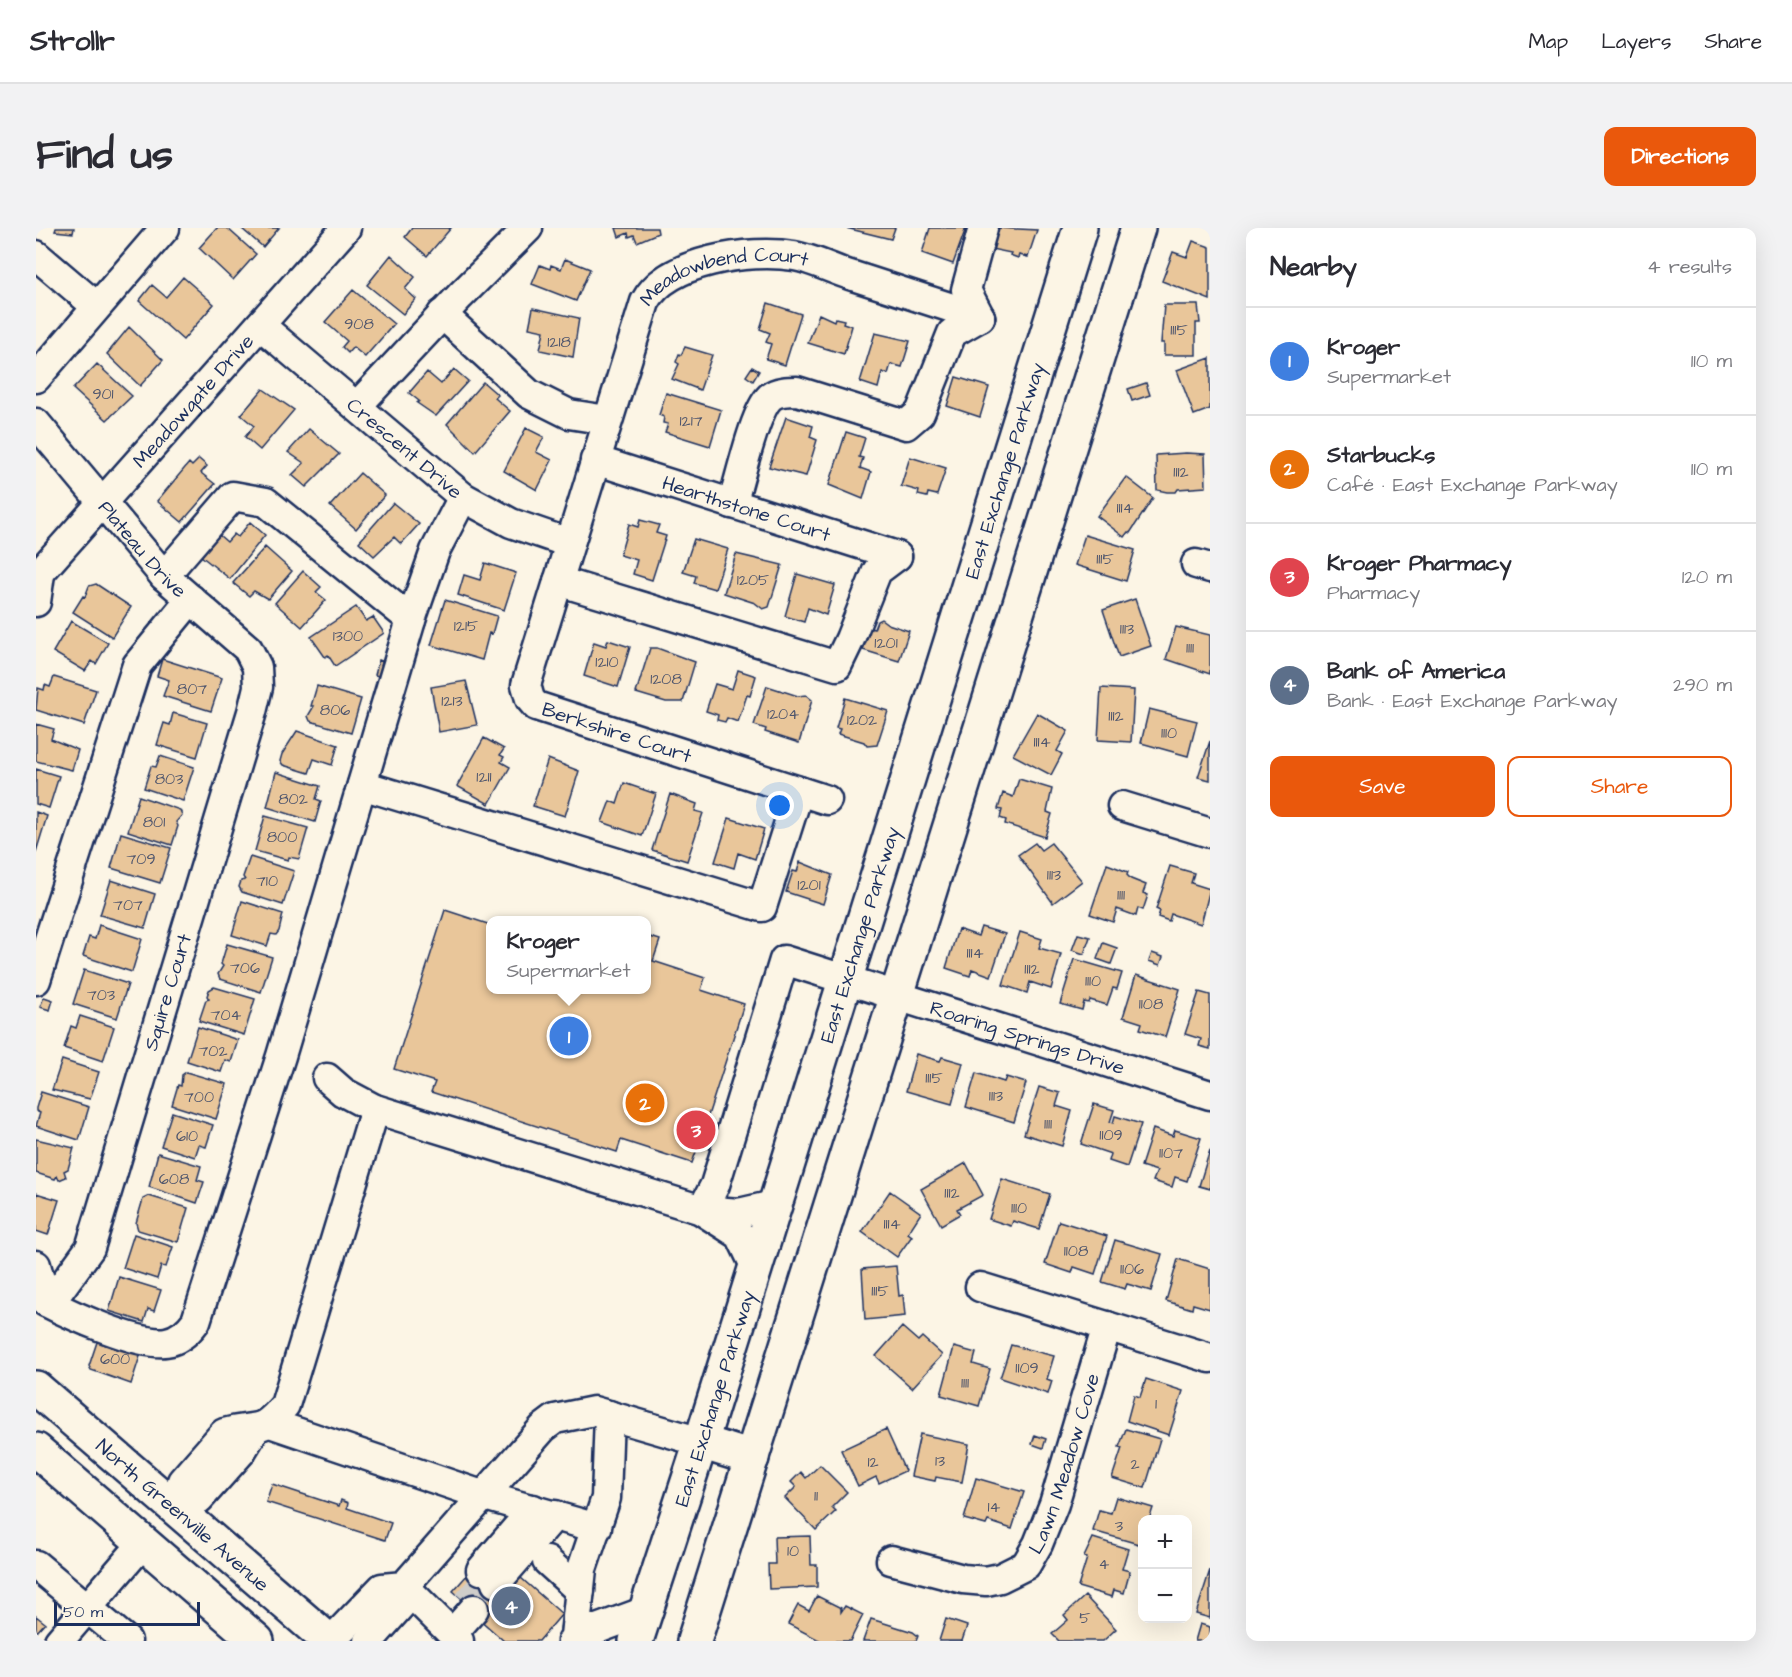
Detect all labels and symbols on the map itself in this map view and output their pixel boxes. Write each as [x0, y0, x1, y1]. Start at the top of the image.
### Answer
street label: Meadowbend Court [633, 241, 812, 312]
house number: 908 [344, 313, 374, 335]
house number: 1115 [1170, 319, 1188, 341]
street label: Meadowgate Drive [126, 328, 261, 474]
house number: 1218 [547, 331, 571, 353]
street label: East Exchange Parkway [958, 359, 1053, 582]
house number: 901 [92, 383, 114, 405]
street label: Crescent Drive [340, 391, 468, 506]
house number: 1217 [679, 410, 703, 432]
house number: 1112 [1173, 461, 1189, 483]
street label: Hearthstone Court [659, 469, 834, 549]
street label: Plateau Drive [91, 495, 193, 605]
house number: 1114 [1116, 497, 1134, 519]
house number: 1115 [1096, 548, 1114, 570]
house number: 1205 [737, 569, 770, 591]
house number: 1215 [454, 615, 479, 637]
house number: 1113 [1120, 618, 1134, 640]
house number: 1300 [333, 625, 363, 647]
house number: 1201 [874, 632, 898, 654]
house number: 1111 [1186, 637, 1194, 659]
house number: 1210 [595, 651, 619, 673]
house number: 1208 [650, 668, 682, 690]
house number: 807 [177, 678, 207, 700]
house number: 1213 [441, 690, 463, 712]
street label: Berkshire Court [538, 696, 695, 770]
house number: 806 [320, 699, 350, 721]
house number: 1204 [767, 703, 799, 725]
house number: 1112 [1108, 705, 1124, 727]
house number: 1202 [847, 709, 877, 731]
house number: 1110 [1161, 722, 1177, 744]
house number: 1114 [1033, 731, 1051, 753]
house number: 1211 [476, 766, 492, 788]
house number: 803 [155, 768, 183, 790]
house number: 802 [278, 788, 308, 810]
your location [765, 791, 794, 820]
house number: 801 [143, 811, 165, 833]
street label: East Exchange Parkway [814, 823, 908, 1046]
house number: 800 [267, 826, 297, 848]
house number: 709 [126, 848, 156, 870]
house number: 1113 [1047, 864, 1061, 886]
house number: 710 [256, 870, 278, 892]
house number: 1201 [797, 874, 821, 896]
house number: 1111 [1117, 884, 1125, 906]
house number: 707 [113, 894, 143, 916]
street label: Squire Court [137, 930, 199, 1054]
house number: 1114 [966, 942, 984, 964]
house number: 706 [230, 957, 260, 979]
house number: 1112 [1024, 958, 1040, 980]
house number: 1110 [1085, 970, 1101, 992]
house number: 703 [87, 984, 115, 1006]
house number: 1108 [1139, 993, 1163, 1015]
street label: Roaring Springs Drive [926, 994, 1128, 1082]
house number: 704 [211, 1004, 242, 1026]
pin: 1 [550, 1014, 588, 1058]
house number: 702 [198, 1040, 228, 1062]
house number: 1115 [925, 1067, 943, 1089]
pin: 2 [626, 1080, 664, 1126]
house number: 1113 [989, 1085, 1003, 1107]
house number: 700 [184, 1086, 214, 1108]
pin: 3 [676, 1108, 716, 1152]
house number: 1111 [1044, 1113, 1052, 1135]
house number: 1109 [1099, 1124, 1123, 1146]
house number: 610 [176, 1125, 198, 1147]
house number: 1107 [1159, 1142, 1183, 1164]
house number: 608 [159, 1168, 189, 1190]
house number: 1112 [944, 1182, 960, 1204]
house number: 1110 [1011, 1197, 1027, 1219]
house number: 1114 [883, 1213, 901, 1235]
house number: 1108 [1064, 1240, 1088, 1262]
house number: 1106 [1120, 1258, 1144, 1280]
house number: 1115 [871, 1280, 889, 1302]
street label: East Exchange Parkway [668, 1287, 763, 1510]
house number: 600 [100, 1348, 130, 1370]
house number: 1109 [1015, 1357, 1039, 1379]
street label: Lawn Meadow Cove [1022, 1370, 1107, 1559]
house number: 1111 [961, 1372, 969, 1394]
house number: 1 [1155, 1393, 1157, 1415]
street label: North Greenville Avenue [89, 1433, 275, 1598]
house number: 13 [935, 1450, 945, 1472]
house number: 12 [867, 1451, 879, 1473]
house number: 2 [1130, 1453, 1140, 1475]
house number: 11 [814, 1485, 818, 1507]
house number: 14 [988, 1496, 1001, 1518]
house number: 3 [1115, 1515, 1123, 1537]
house number: 10 [787, 1540, 799, 1562]
house number: 4 [1099, 1553, 1110, 1575]
pin: 4 [492, 1584, 530, 1628]
scale bar [54, 1599, 200, 1626]
house number: 5 [1079, 1607, 1091, 1629]

